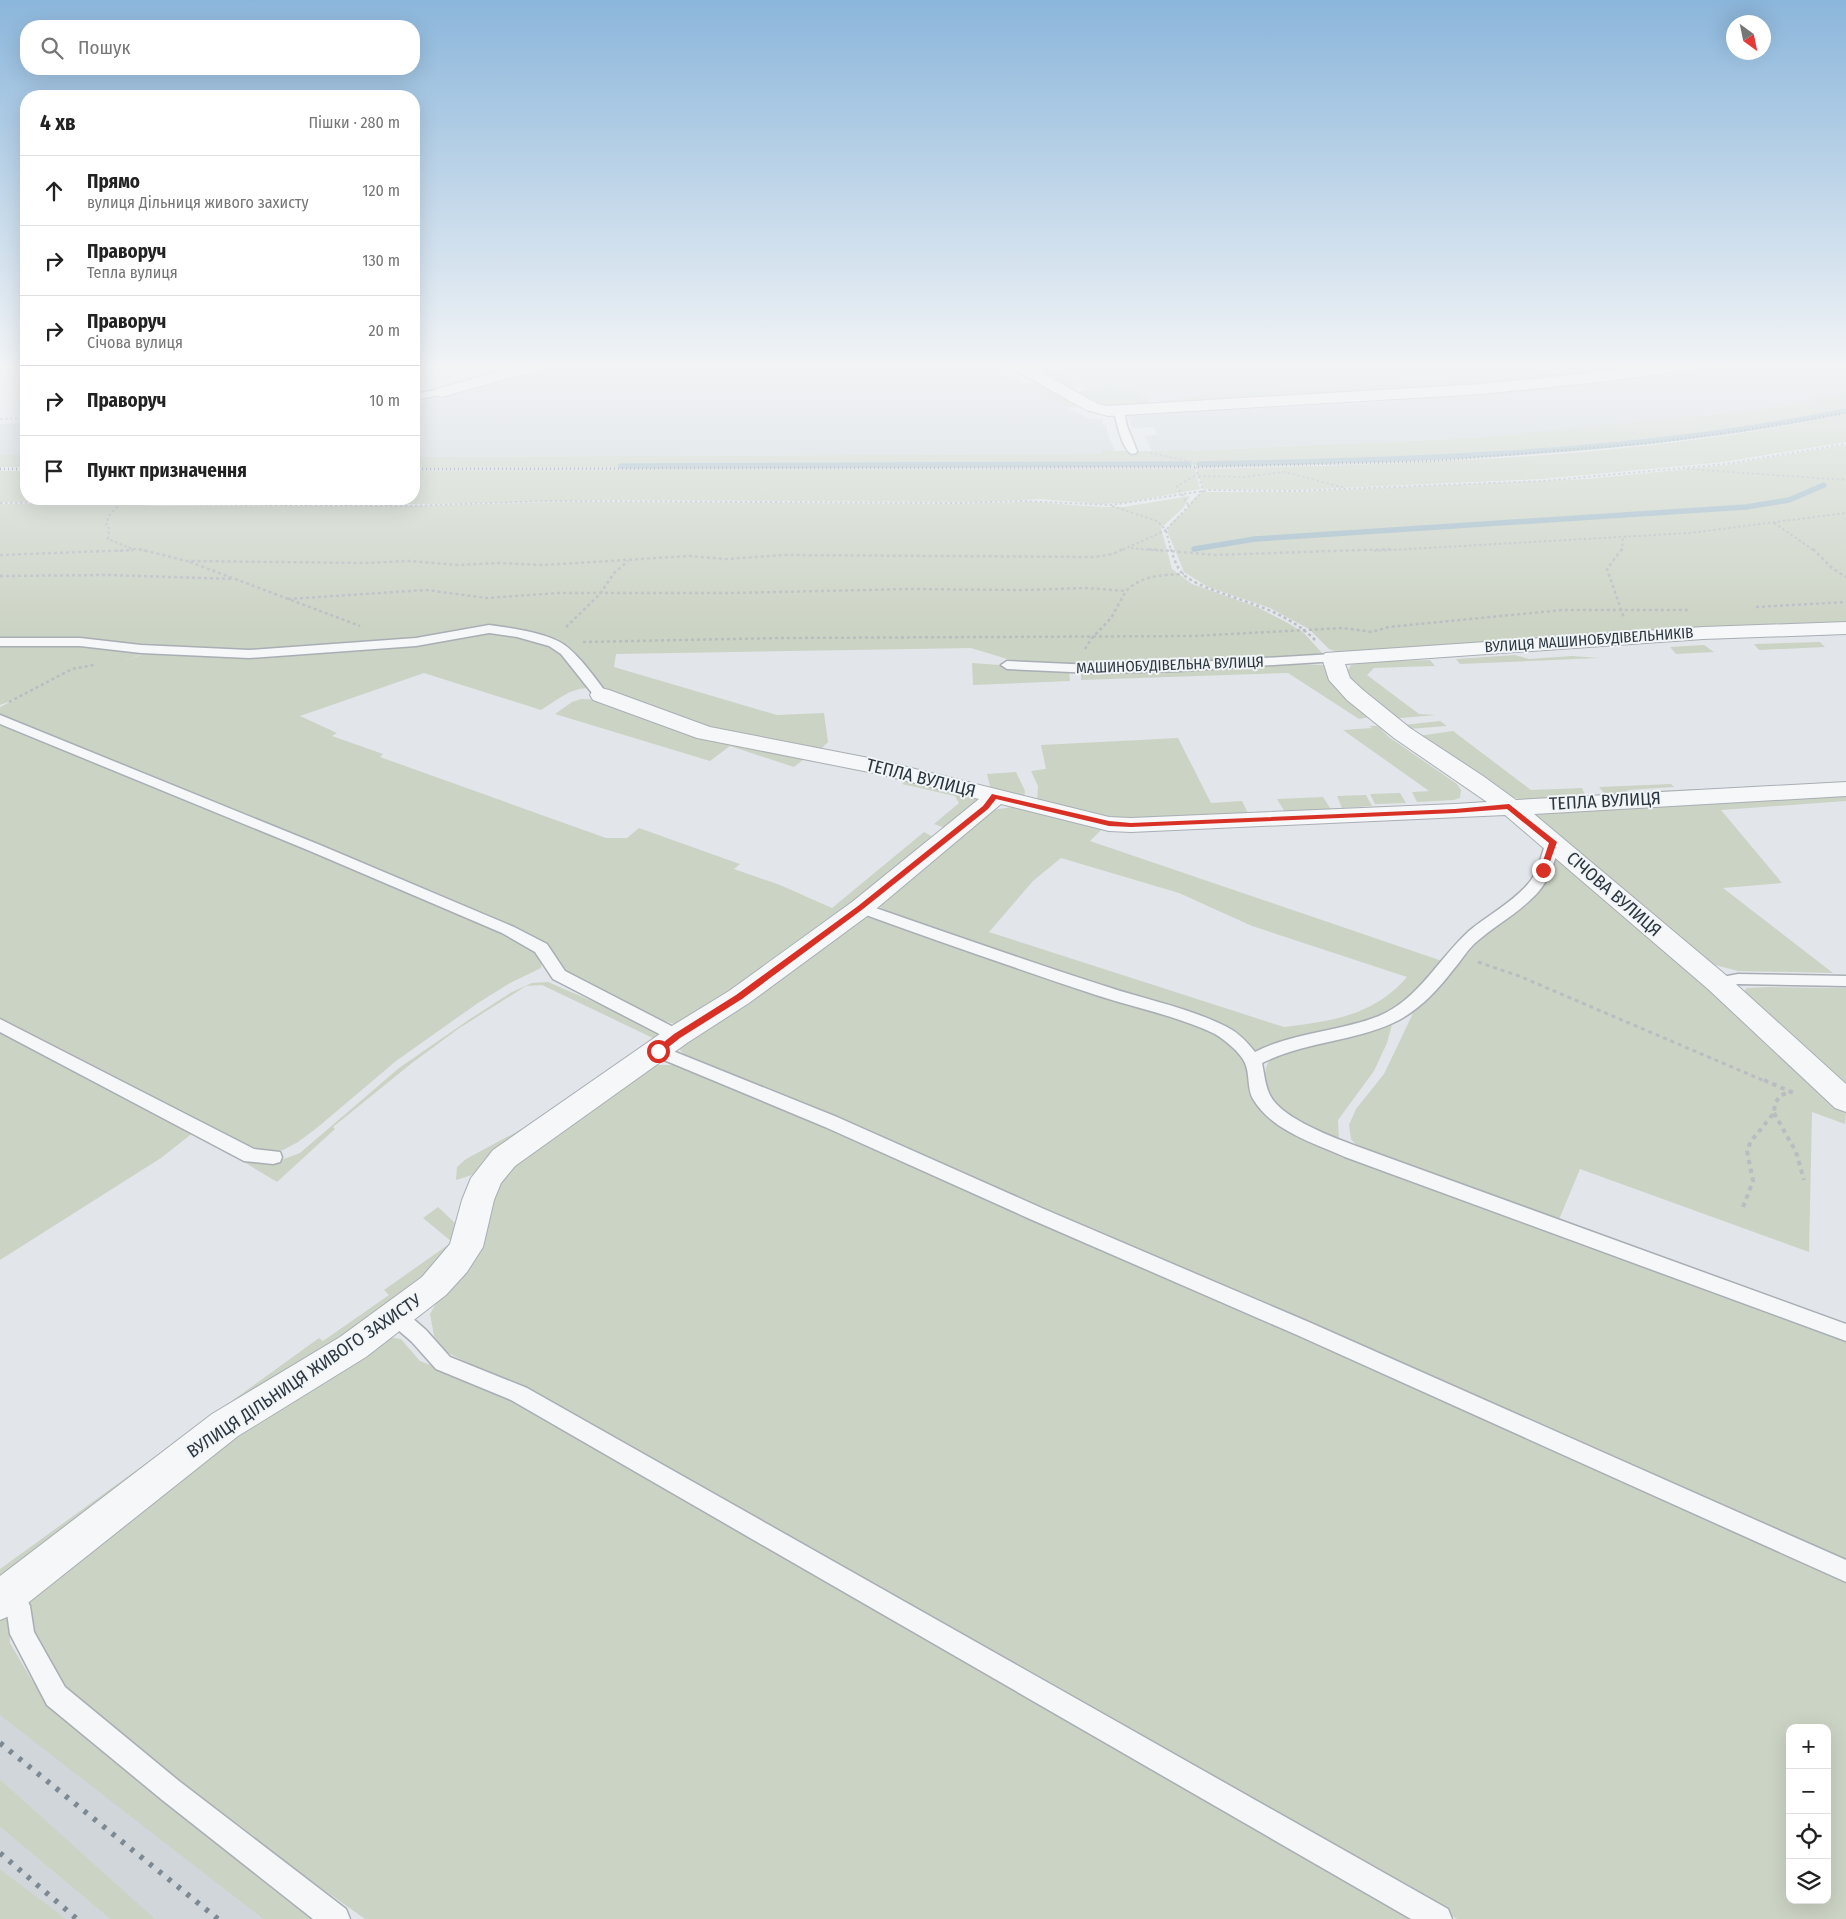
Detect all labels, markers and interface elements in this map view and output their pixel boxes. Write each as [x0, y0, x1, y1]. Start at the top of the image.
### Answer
north arrow [1726, 15, 1771, 60]
search box [20, 20, 420, 75]
icon: search [38, 34, 66, 62]
text: Пошук [78, 36, 130, 59]
text: 4 хв [40, 110, 76, 136]
text: Пішки · 280 m [308, 113, 400, 132]
text: Прямо [87, 170, 140, 193]
icon: ahead [40, 177, 68, 205]
text: 120 m [362, 181, 400, 200]
text: вулиця Дільниця живого захисту [87, 193, 309, 212]
text: Праворуч [87, 240, 166, 263]
icon: right [40, 247, 68, 275]
text: 130 m [362, 251, 400, 270]
text: Тепла вулиця [87, 263, 178, 282]
text: Праворуч [87, 310, 166, 333]
icon: right [40, 317, 68, 345]
text: 20 m [369, 321, 400, 340]
text: Січова вулиця [87, 333, 183, 352]
icon: right [40, 387, 68, 415]
text: Праворуч [87, 389, 166, 412]
text: 10 m [369, 391, 400, 410]
icon: arrive [40, 457, 68, 485]
text: Пункт призначення [87, 459, 247, 482]
street label: ВУЛИЦЯ МАШИНОБУДІВЕЛЬНИКІВ [1484, 624, 1694, 656]
street label: МАШИНОБУДІВЕЛЬНА ВУЛИЦЯ [1076, 653, 1264, 677]
street label: ТЕПЛА ВУЛИЦЯ [864, 754, 978, 802]
street label: ТЕПЛА ВУЛИЦЯ [1549, 787, 1661, 815]
street label: СІЧОВА ВУЛИЦЯ [1562, 847, 1666, 941]
route end [1532, 859, 1555, 882]
route start [647, 1040, 670, 1063]
street label: ВУЛИЦЯ ДІЛЬНИЦЯ ЖИВОГО ЗАХИСТУ [183, 1289, 425, 1463]
map controls [1786, 1724, 1831, 1904]
button: + [1786, 1724, 1831, 1769]
button: − [1786, 1769, 1831, 1814]
button: locate [1786, 1814, 1831, 1859]
button: layers [1786, 1859, 1831, 1904]

